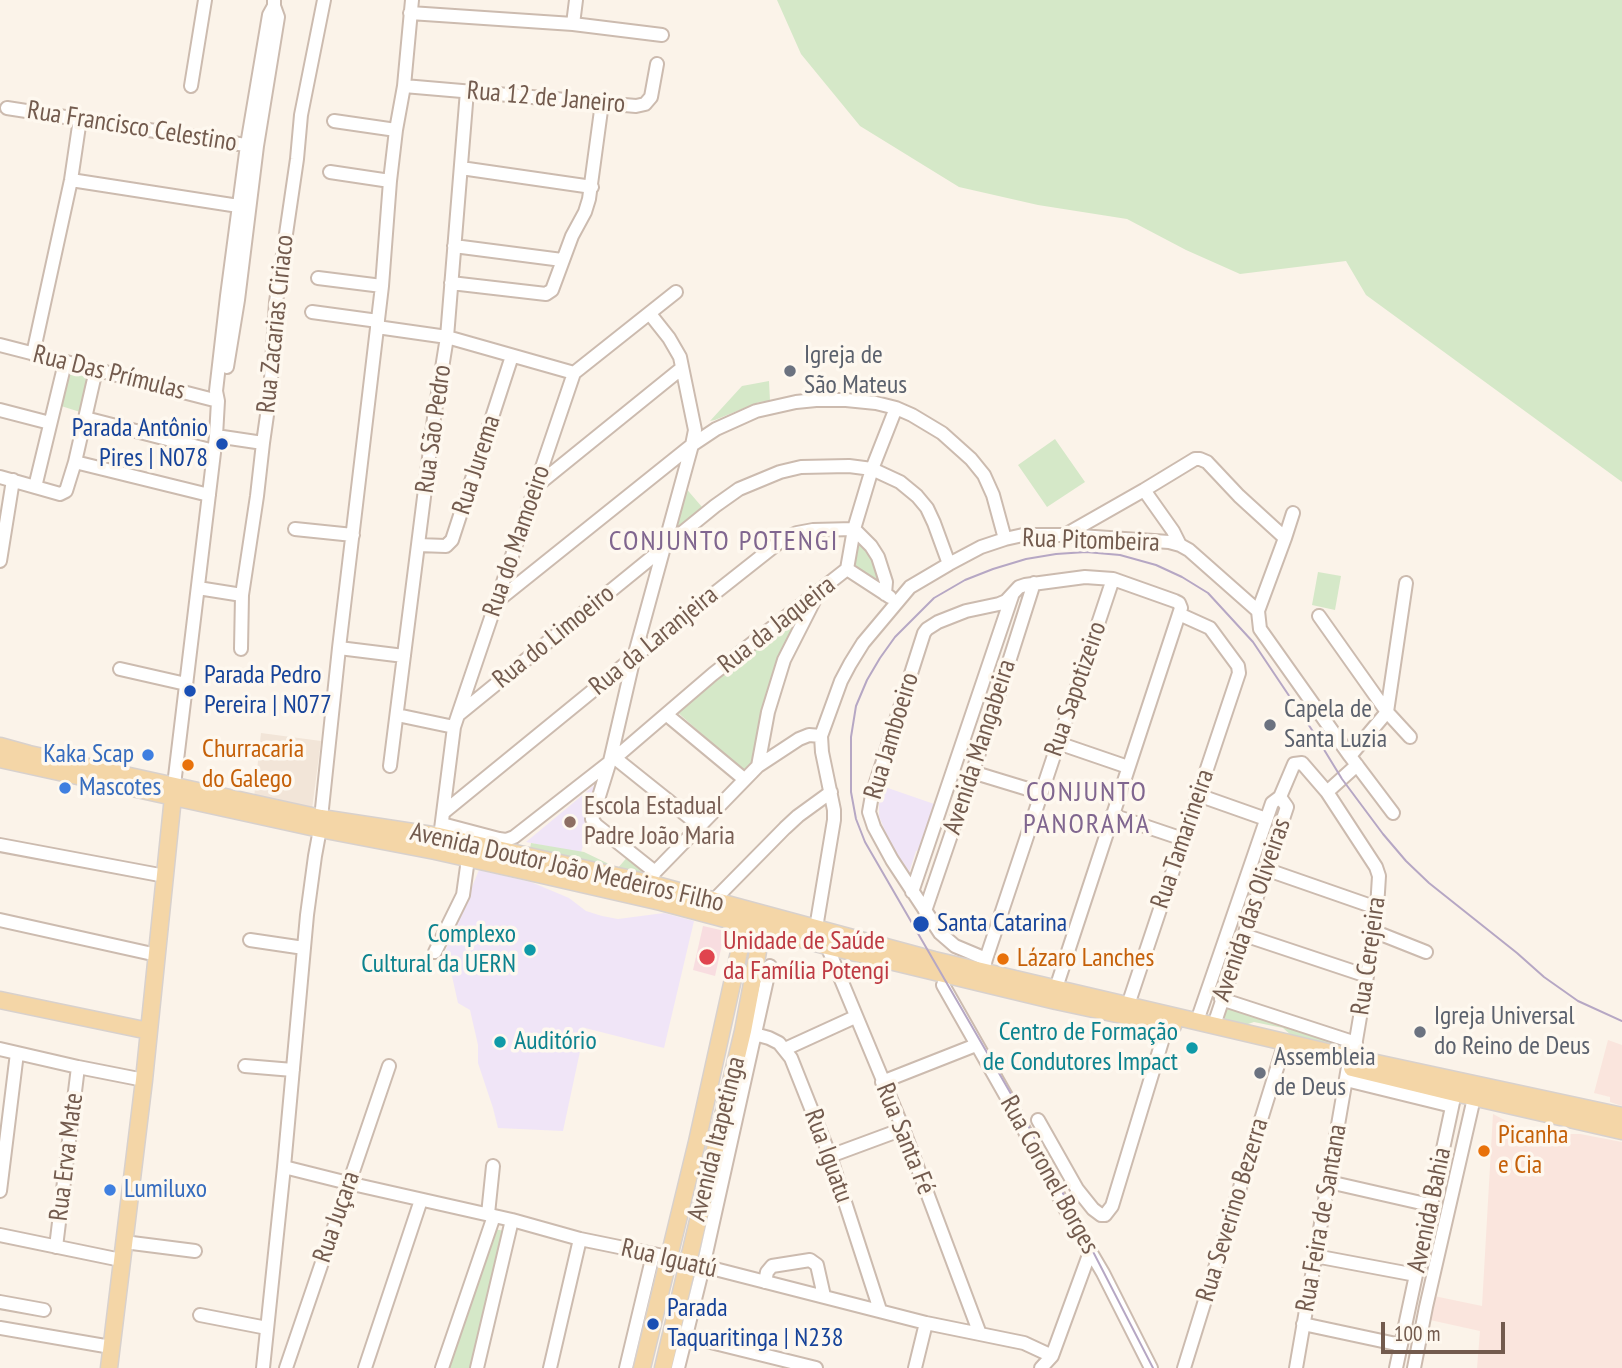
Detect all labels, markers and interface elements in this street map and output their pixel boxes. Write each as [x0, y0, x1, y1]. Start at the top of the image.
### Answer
street label: Rua 12 de Janeiro [465, 76, 627, 120]
street label: Rua Francisco Celestino [25, 95, 239, 159]
street label: Rua Zacarias Ciriaco [251, 233, 301, 415]
street label: Rua Das Prímulas [30, 339, 188, 407]
place label: Igreja de São Mateus [804, 340, 907, 402]
street label: Rua São Pedro [410, 363, 458, 495]
marker: Igreja de São Mateus [782, 363, 798, 379]
street label: Rua Jurema [446, 411, 508, 519]
place label: Parada Antônio Pires | N078 [72, 413, 208, 474]
marker: Parada Antônio Pires | N078 [214, 436, 230, 452]
street label: Rua do Mamoeiro [477, 461, 557, 621]
street label: Rua Pitombeira [1022, 523, 1160, 559]
district label: CONJUNTO POTENGI [611, 525, 837, 559]
street label: Rua da Jaqueira [712, 570, 842, 680]
street label: Rua do Limoeiro [487, 579, 621, 695]
street label: Rua da Laranjeira [584, 580, 724, 702]
street label: Rua Sapotizeiro [1038, 618, 1114, 760]
street label: Avenida Mangabeira [937, 656, 1023, 838]
place label: Parada Pedro Pereira | N077 [204, 660, 332, 722]
street label: Rua Jamboeiro [858, 669, 926, 803]
marker: Parada Pedro Pereira | N077 [182, 683, 198, 699]
place label: Capela de Santa Luzia [1284, 694, 1387, 756]
marker: Capela de Santa Luzia [1262, 717, 1278, 733]
place label: Churracaria do Galego [202, 734, 304, 796]
place label: Kaka Scap [43, 739, 134, 771]
marker: Kaka Scap [140, 747, 156, 763]
marker: Churracaria do Galego [180, 757, 196, 773]
street label: Rua Tamarineira [1145, 765, 1221, 913]
place label: Mascotes [79, 772, 161, 804]
district label: CONJUNTO PANORAMA [1024, 776, 1150, 842]
marker: Mascotes [57, 780, 73, 796]
place label: Escola Estadual Padre João Maria [584, 791, 735, 852]
marker: Escola Estadual Padre João Maria [562, 814, 578, 830]
street label: Avenida das Oliveiras [1206, 815, 1298, 1005]
street label: Avenida Doutor João Medeiros Filho [407, 817, 727, 919]
street label: Rua Cerejeira [1345, 895, 1393, 1017]
place label: Santa Catarina [937, 908, 1067, 940]
marker: Santa Catarina [911, 914, 931, 934]
place label: Complexo Cultural da UERN [361, 919, 516, 981]
place label: Unidade de Saúde da Família Potengi [723, 926, 890, 988]
marker: Complexo Cultural da UERN [522, 942, 538, 958]
place label: Lázaro Lanches [1017, 943, 1154, 975]
marker: Unidade de Saúde da Família Potengi [697, 947, 717, 967]
marker: Lázaro Lanches [995, 951, 1011, 967]
place label: Igreja Universal do Reino de Deus [1434, 1001, 1590, 1062]
place label: Centro de Formação de Condutores Impact [983, 1017, 1178, 1078]
marker: Igreja Universal do Reino de Deus [1412, 1024, 1428, 1040]
place label: Auditório [514, 1026, 597, 1058]
marker: Auditório [492, 1034, 508, 1050]
marker: Centro de Formação de Condutores Impact [1184, 1040, 1200, 1056]
place label: Assembleia de Deus [1274, 1042, 1376, 1104]
street label: Avenida Itapetinga [682, 1054, 752, 1224]
marker: Assembleia de Deus [1252, 1065, 1268, 1081]
street label: Rua Santa Fé [869, 1079, 941, 1199]
street label: Rua Erva Mate [44, 1091, 90, 1223]
street label: Rua Coronel Borges [993, 1091, 1105, 1259]
street label: Rua Iguatu [797, 1105, 859, 1207]
street label: Rua Severino Bezerra [1190, 1115, 1276, 1305]
place label: Picanha e Cia [1498, 1120, 1568, 1182]
street label: Rua Feira de Santana [1290, 1122, 1354, 1314]
marker: Picanha e Cia [1476, 1143, 1492, 1159]
street label: Avenida Bahia [1402, 1145, 1458, 1275]
street label: Rua Juçara [307, 1167, 367, 1267]
place label: Lumiluxo [124, 1174, 207, 1206]
marker: Lumiluxo [102, 1182, 118, 1198]
street label: Rua Iguatú [618, 1233, 720, 1285]
place label: Parada Taquaritinga | N238 [667, 1293, 843, 1354]
scale bar [1384, 1308, 1508, 1352]
marker: Parada Taquaritinga | N238 [645, 1316, 661, 1332]
text: 100 m [1394, 1320, 1440, 1347]

